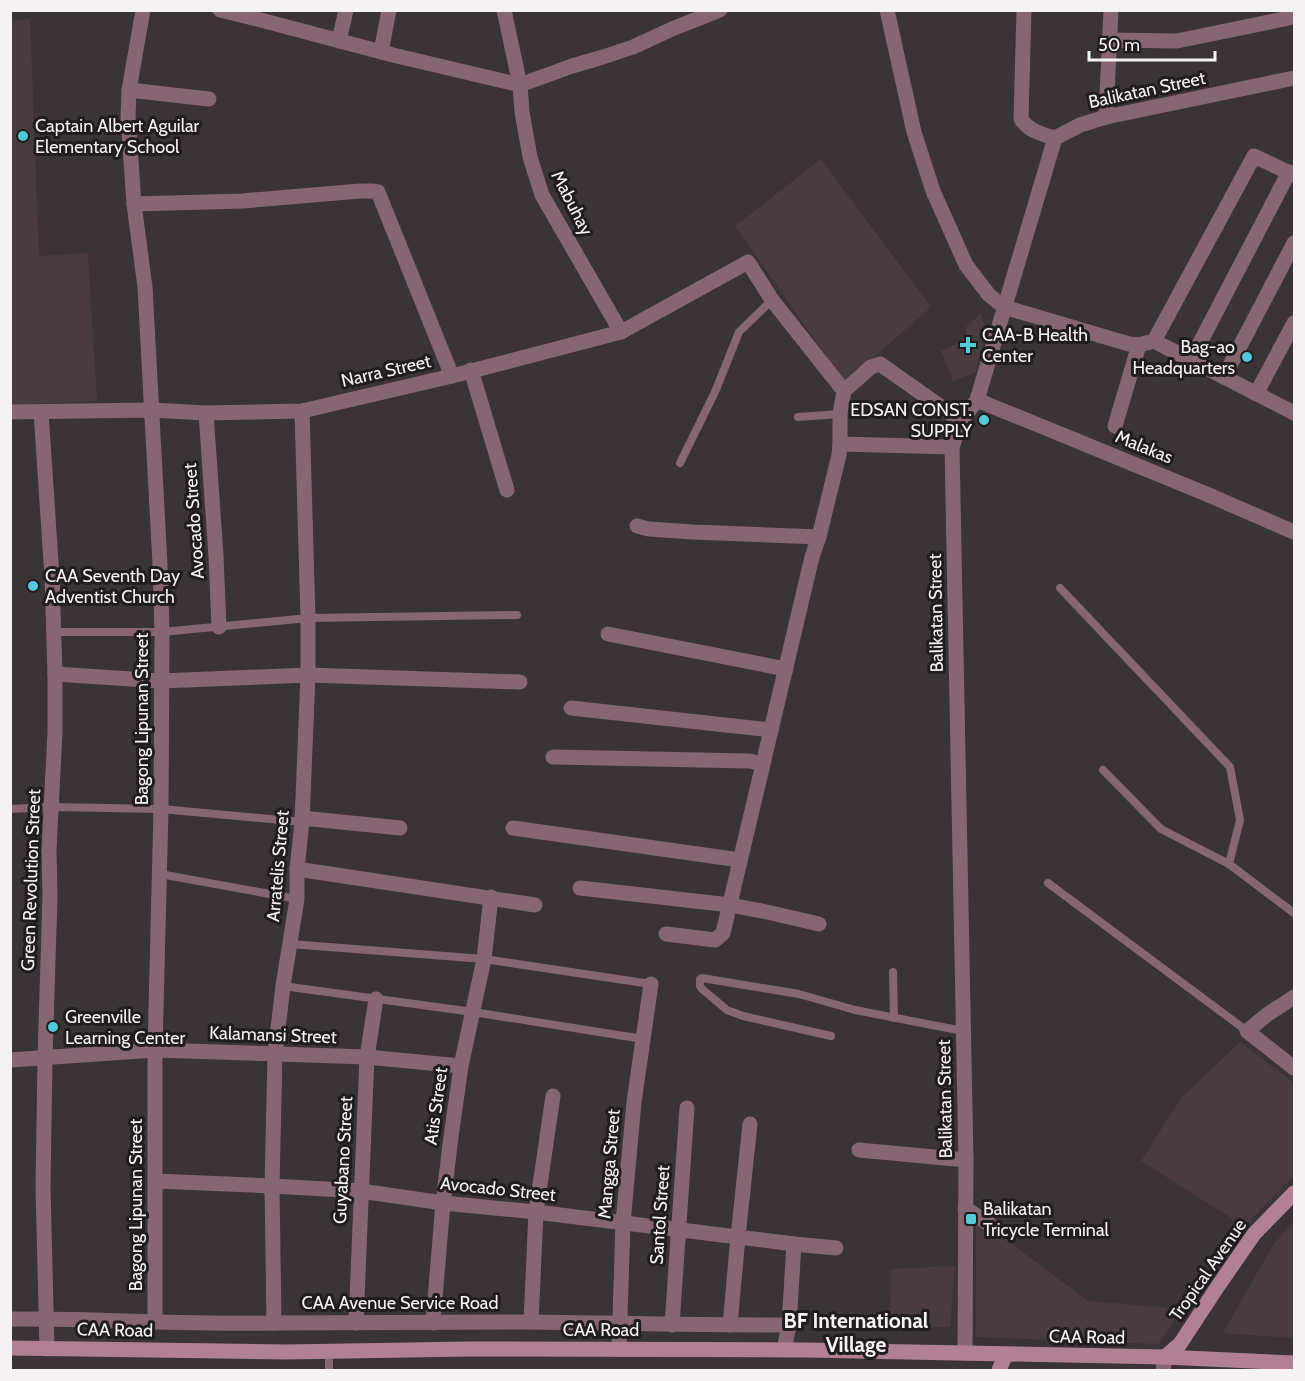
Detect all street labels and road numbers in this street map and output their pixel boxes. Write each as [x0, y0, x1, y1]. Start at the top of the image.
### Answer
street label: Balikatan Street [1087, 67, 1207, 113]
street label: Mabuhay [546, 167, 598, 239]
street label: Narra Street [339, 350, 433, 392]
street label: Malakas [1112, 426, 1176, 468]
street label: Avocado Street [179, 462, 209, 580]
street label: Balikatan Street [924, 553, 948, 673]
street label: Bagong Lipunan Street [131, 633, 153, 805]
street label: Green Revolution Street [17, 789, 45, 971]
street label: Arratelis Street [262, 809, 294, 923]
street label: Kalamansi Street [209, 1022, 337, 1048]
street label: Balikatan Street [933, 1039, 957, 1159]
street label: Atis Street [420, 1066, 452, 1146]
street label: Guyabano Street [329, 1096, 357, 1224]
street label: Mangga Street [593, 1108, 625, 1220]
street label: Bagong Lipunan Street [125, 1119, 147, 1291]
street label: Santol Street [646, 1165, 674, 1265]
street label: Avocado Street [439, 1172, 557, 1206]
street label: Tropical Avenue [1165, 1215, 1251, 1325]
street label: CAA Avenue Service Road [302, 1292, 498, 1314]
street label: CAA Road [77, 1318, 153, 1342]
street label: CAA Road [563, 1319, 639, 1341]
street label: CAA Road [1049, 1325, 1125, 1349]

